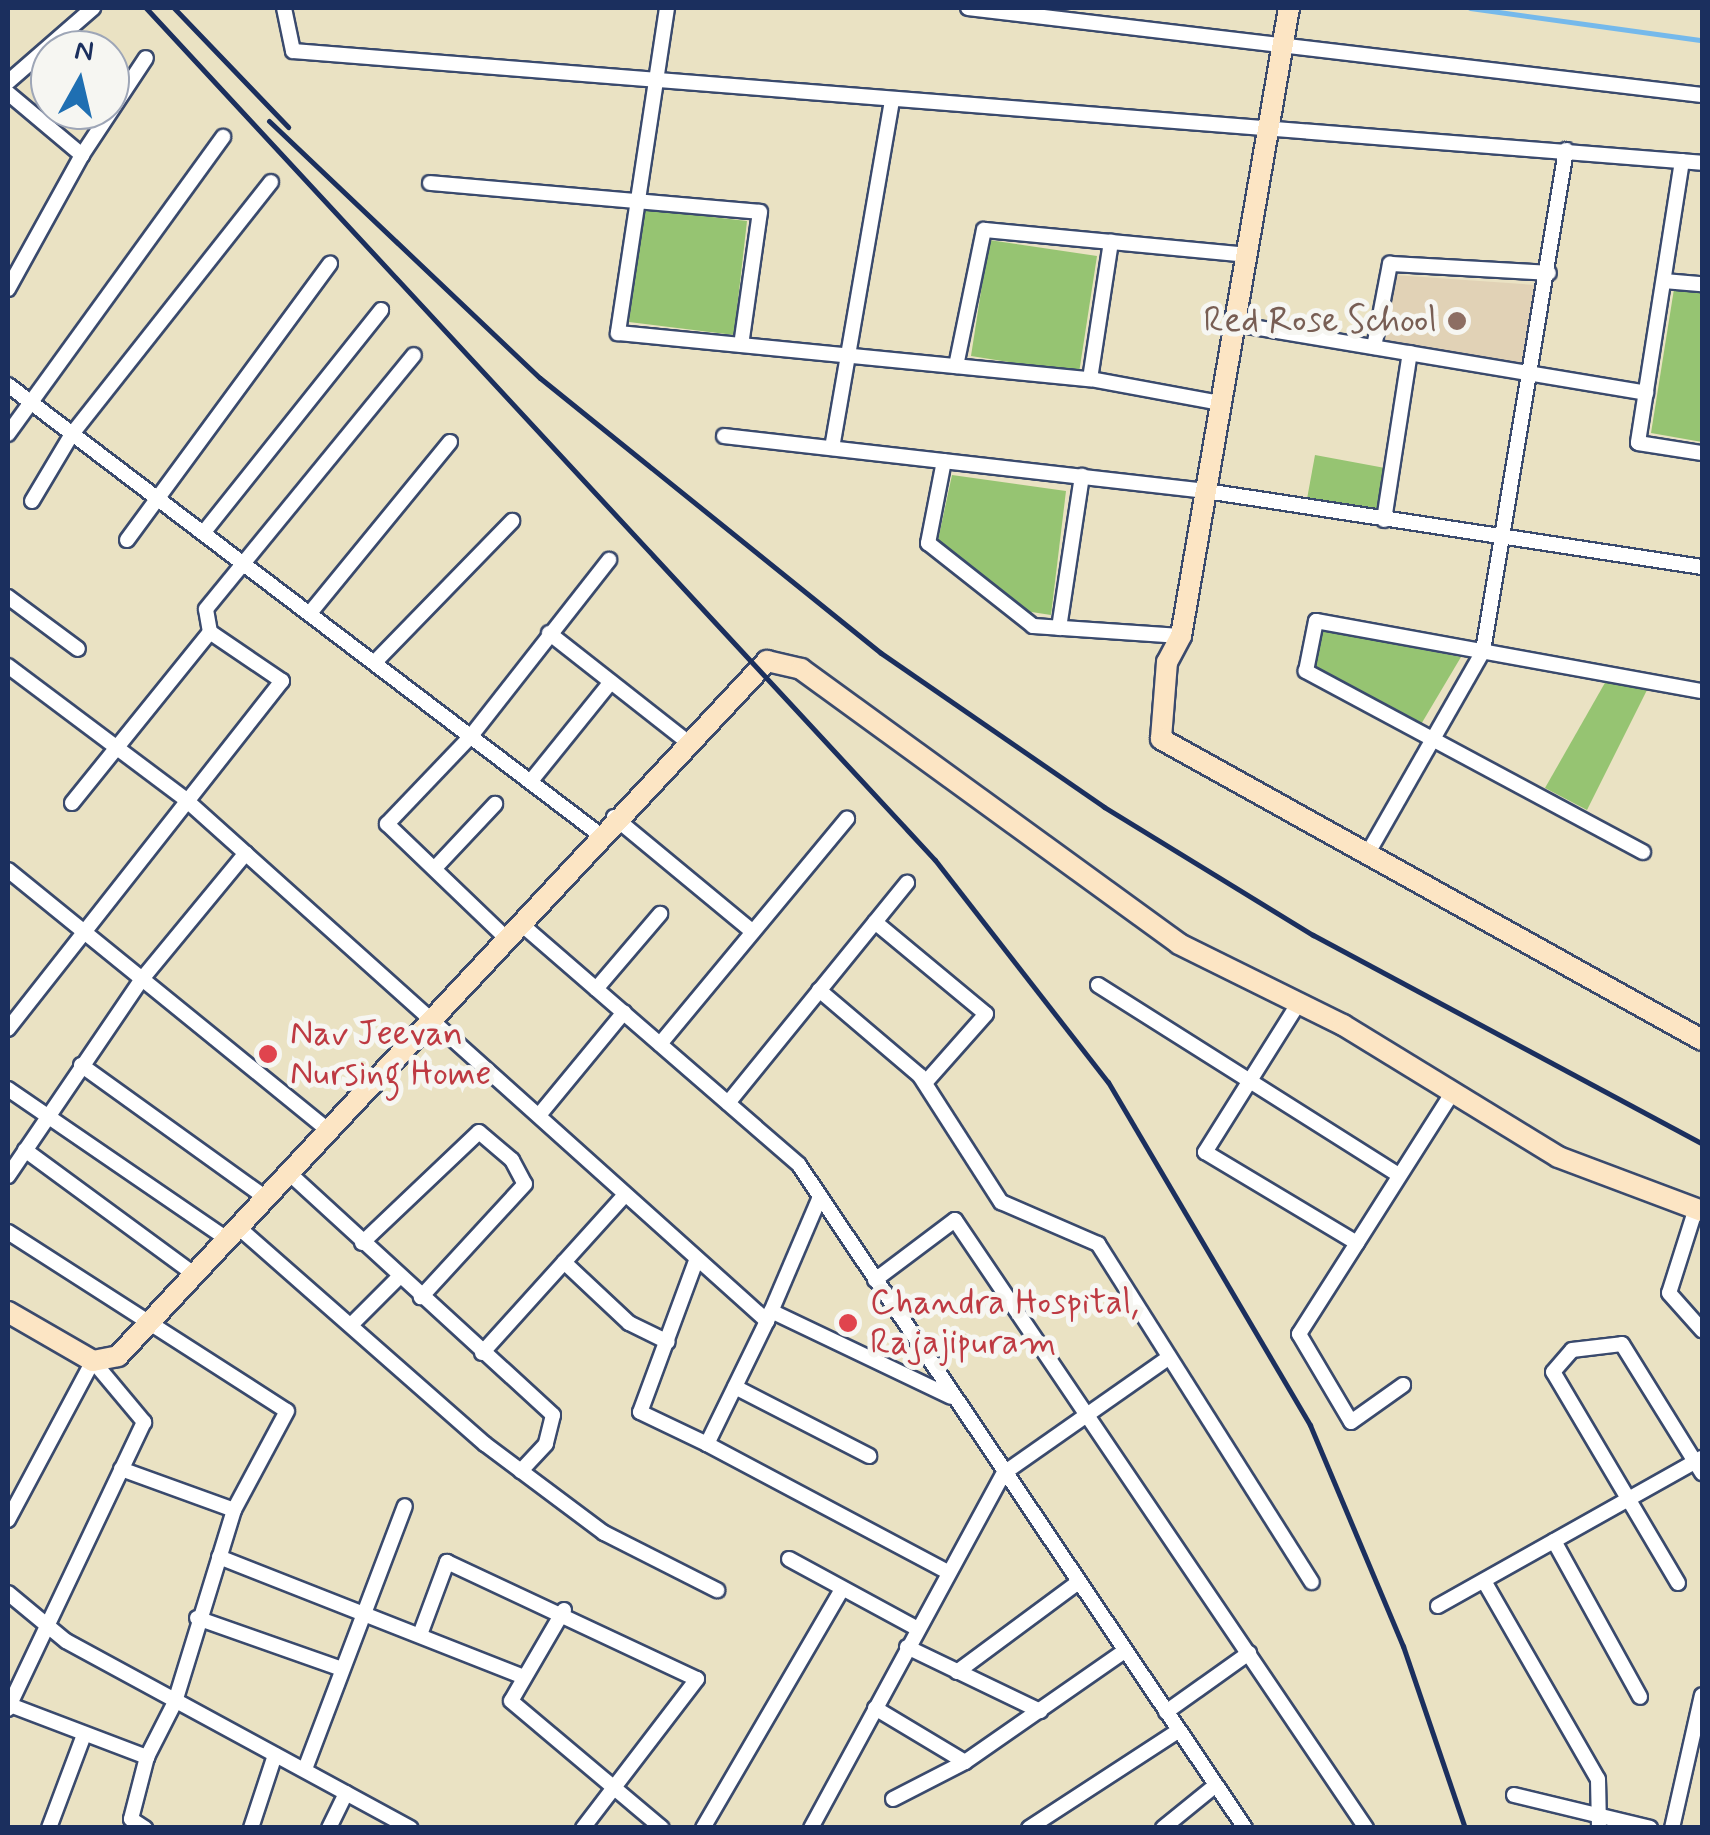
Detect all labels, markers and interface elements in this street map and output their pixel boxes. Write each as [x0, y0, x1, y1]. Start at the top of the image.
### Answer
north arrow [30, 30, 130, 130]
text: N [72, 32, 96, 71]
place label: Red Rose School [1205, 300, 1437, 342]
marker: Red Rose School [1446, 310, 1468, 332]
place label: Nav Jeevan Nursing Home [290, 1013, 497, 1095]
marker: Nav Jeevan Nursing Home [255, 1041, 281, 1067]
place label: Chandra Hospital, Rajajipuram [870, 1282, 1147, 1364]
marker: Chandra Hospital, Rajajipuram [835, 1310, 861, 1336]

